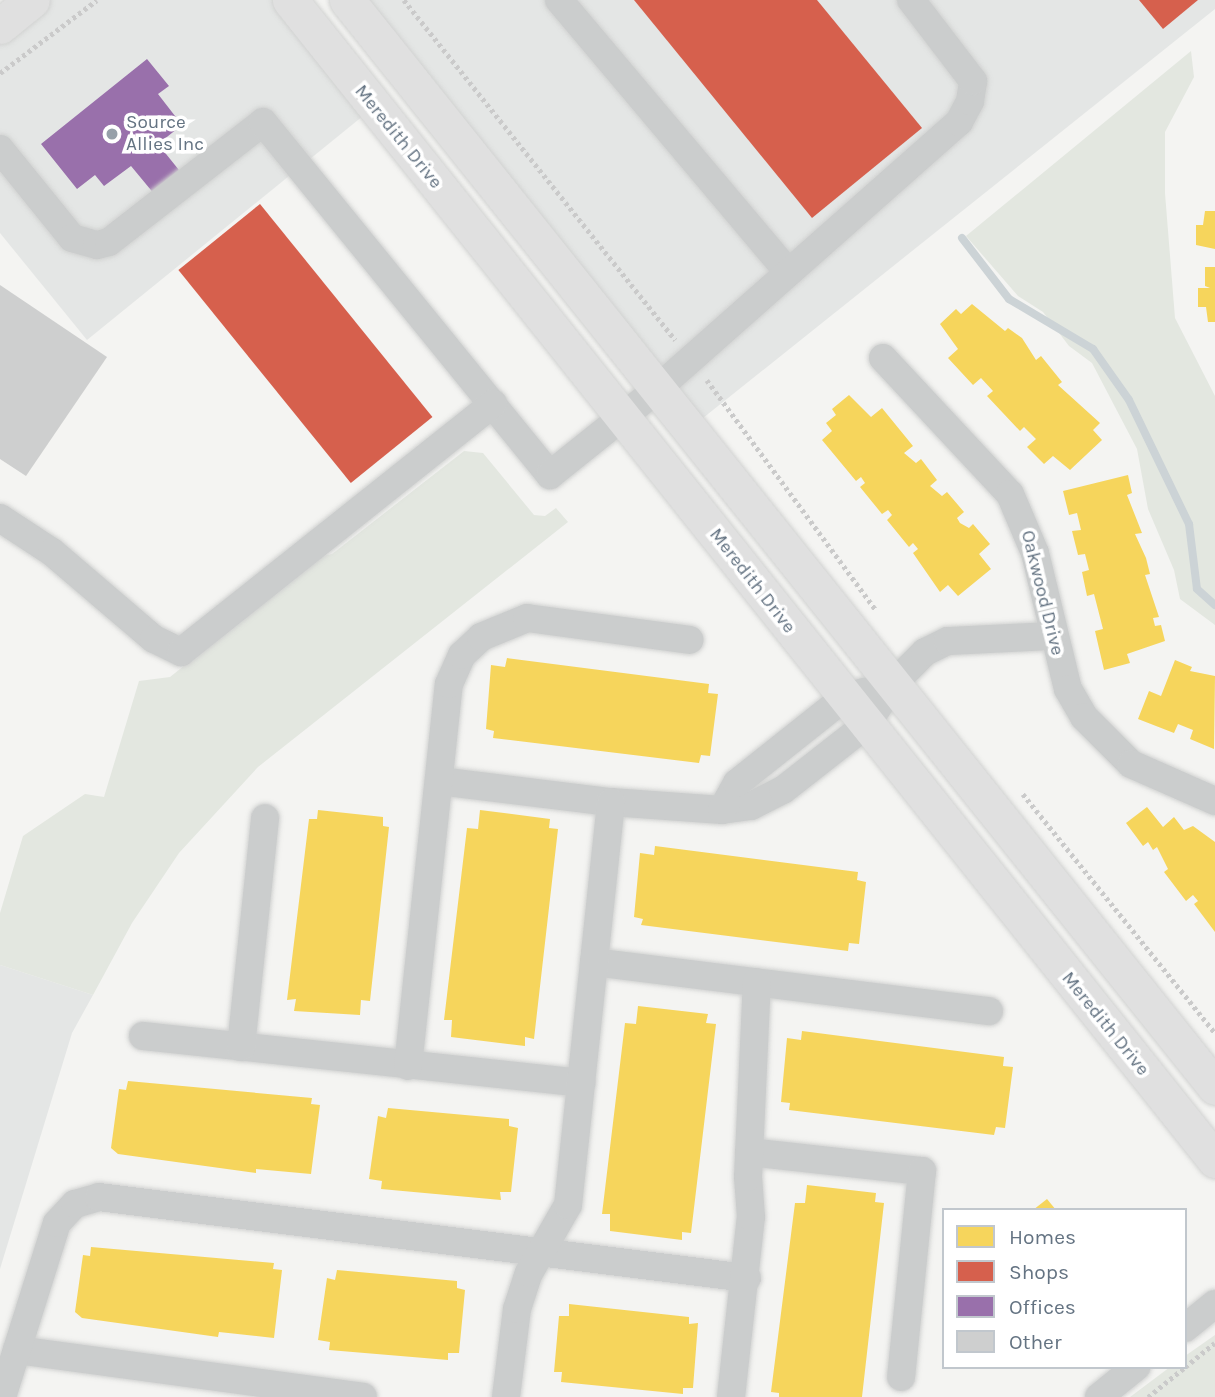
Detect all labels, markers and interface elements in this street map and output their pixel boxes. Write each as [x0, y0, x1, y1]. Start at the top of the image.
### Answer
street label: Meredith Drive [349, 81, 447, 193]
place label: Source Allies Inc [126, 112, 204, 156]
marker: Source Allies Inc [104, 126, 120, 142]
street label: Meredith Drive [704, 524, 800, 638]
street label: Oakwood Drive [1015, 528, 1069, 658]
street label: Meredith Drive [1056, 968, 1154, 1080]
legend [942, 1208, 1187, 1369]
text: Homes [1009, 1225, 1076, 1249]
text: Shops [1009, 1260, 1069, 1284]
text: Offices [1009, 1295, 1076, 1319]
text: Other [1009, 1330, 1062, 1354]

